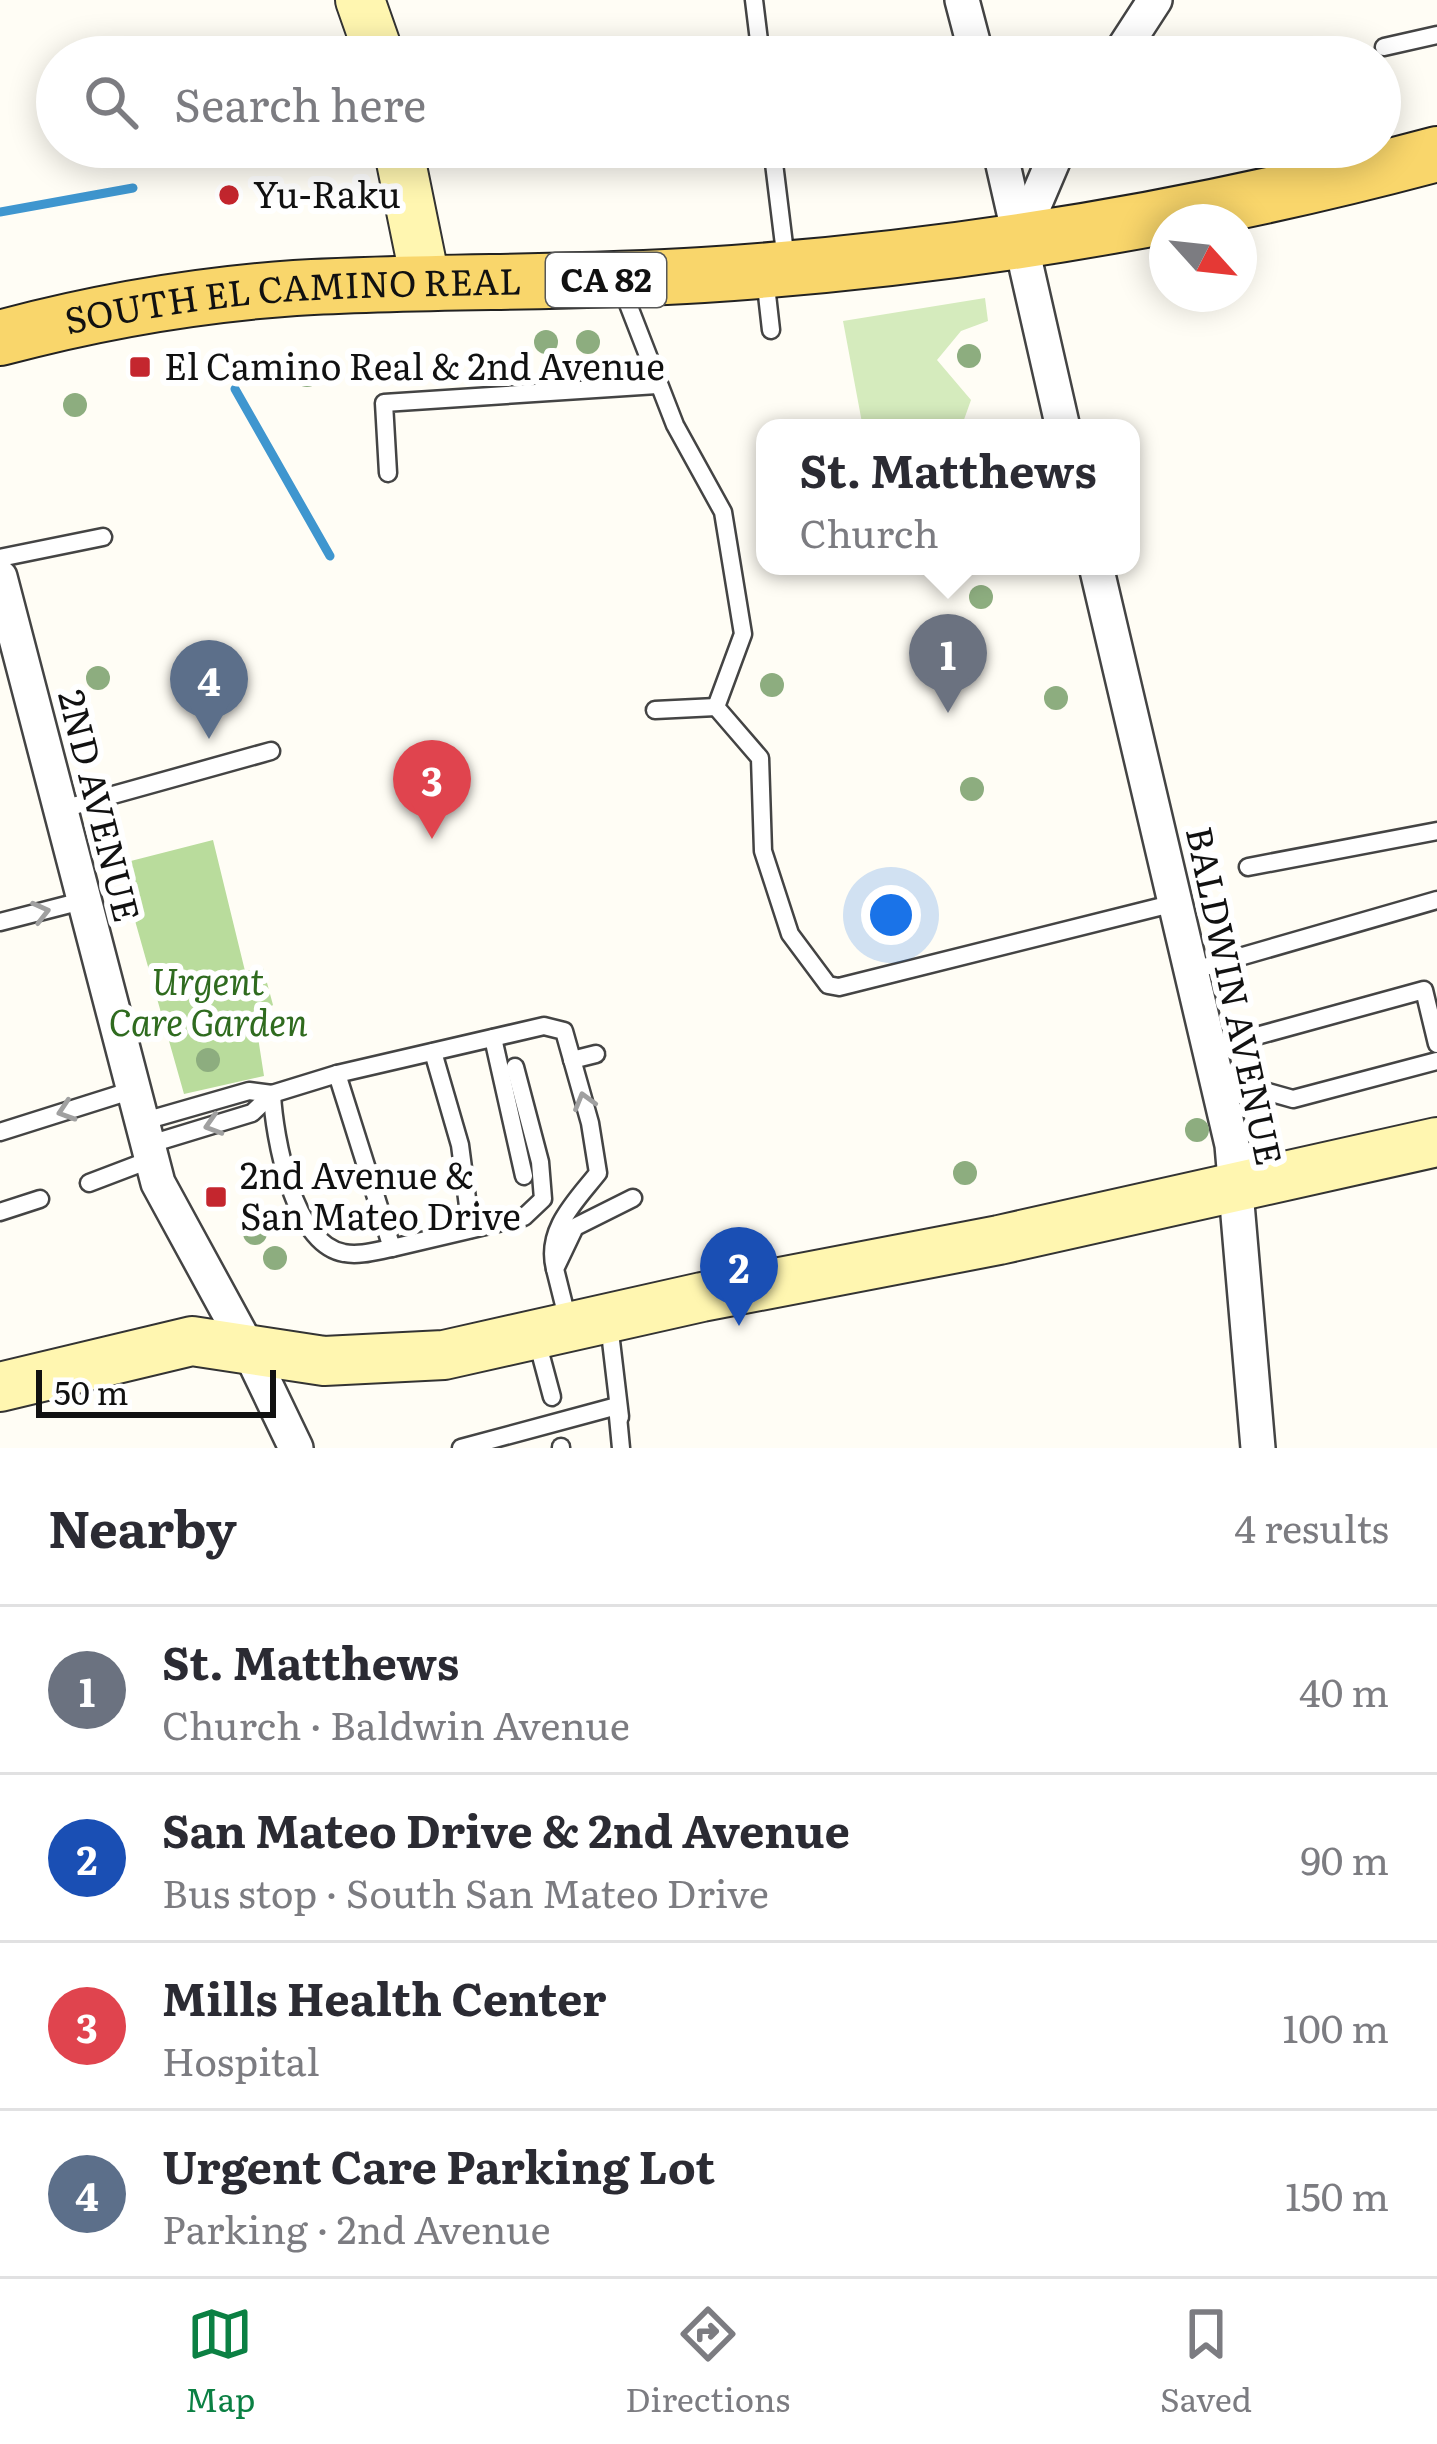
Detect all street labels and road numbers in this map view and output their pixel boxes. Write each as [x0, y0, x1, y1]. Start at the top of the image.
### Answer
street label: SOUTH EL CAMINO REAL [59, 252, 522, 345]
road number: CA 82 [546, 253, 666, 307]
street label: 2ND AVENUE [47, 684, 156, 927]
street label: BALDWIN AVENUE [1175, 821, 1298, 1170]

